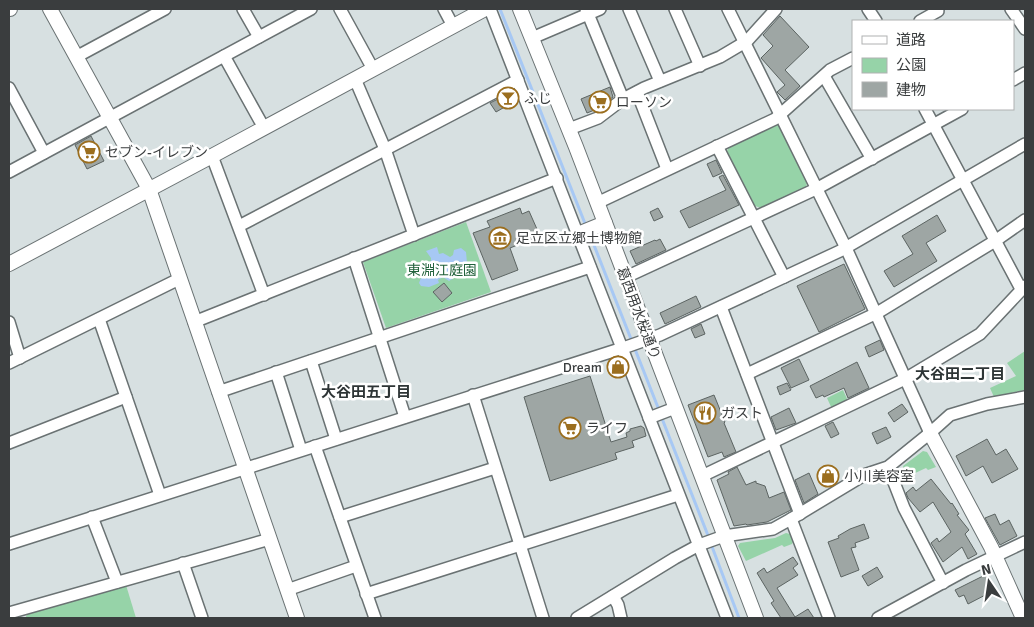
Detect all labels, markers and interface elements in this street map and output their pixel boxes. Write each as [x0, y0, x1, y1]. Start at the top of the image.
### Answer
legend [852, 20, 1014, 110]
text: 道路 [896, 31, 926, 49]
text: 公園 [896, 56, 926, 74]
text: 建物 [896, 81, 926, 99]
bar icon: ふじ [496, 86, 520, 110]
place label: ふじ [524, 90, 552, 107]
supermarket icon: ローソン [588, 90, 612, 114]
place label: ローソン [616, 94, 672, 111]
supermarket icon: セブン-イレブン [77, 140, 101, 164]
place label: セブン-イレブン [105, 144, 208, 161]
museum icon: 足立区立郷土博物館 [488, 226, 512, 250]
place label: 足立区立郷土博物館 [516, 230, 642, 247]
park label: 東淵江庭園 [407, 262, 477, 279]
street label: 葛西用水桜通り [613, 264, 664, 362]
shop icon: Dream [606, 355, 630, 379]
place label: Dream [563, 359, 602, 376]
district label: 大谷田二丁目 [915, 365, 1005, 383]
district label: 大谷田五丁目 [321, 383, 411, 401]
restaurant icon: ガスト [693, 401, 717, 425]
place label: ガスト [721, 405, 763, 422]
supermarket icon: ライフ [558, 416, 582, 440]
place label: ライフ [586, 420, 628, 437]
shop icon: 小川美容室 [816, 464, 840, 488]
place label: 小川美容室 [844, 468, 914, 485]
north arrow [964, 557, 1014, 607]
text: N [980, 560, 993, 579]

